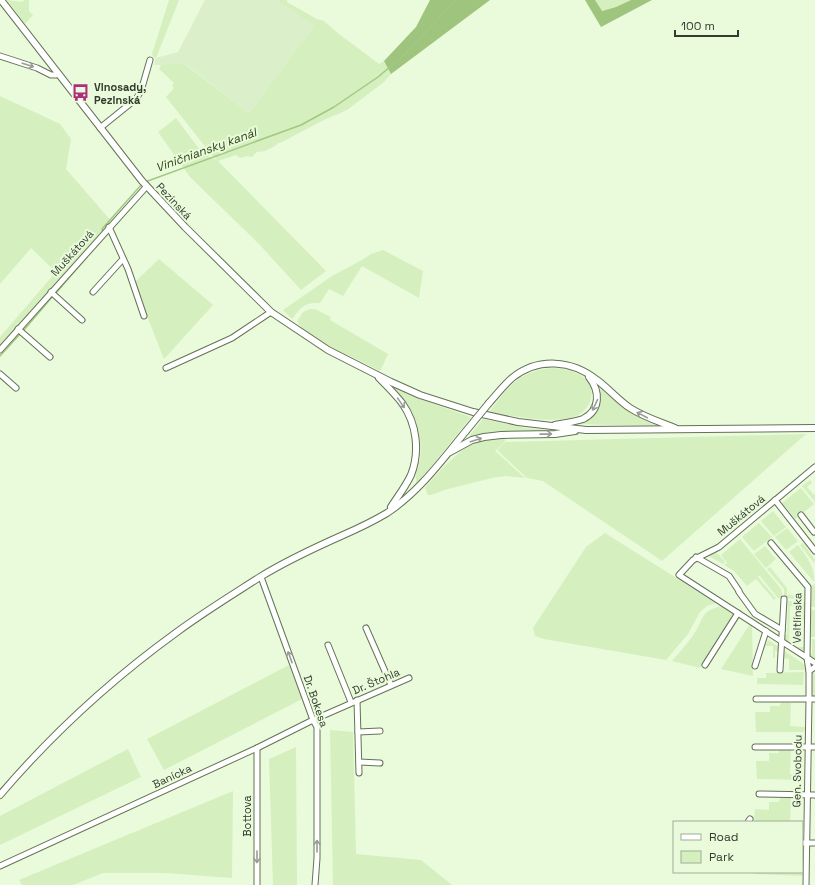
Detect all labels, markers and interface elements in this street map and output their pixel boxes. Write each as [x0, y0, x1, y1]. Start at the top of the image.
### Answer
scale bar [675, 12, 738, 38]
text: 100 m [681, 18, 715, 34]
one-way arrow [22, 62, 35, 69]
place label: Vinosady, Pezinská [94, 80, 146, 107]
bus stop icon: Vinosady, Pezinská [71, 83, 91, 103]
water label: Viničniansky kanál [153, 124, 260, 176]
street label: Pezinská [153, 179, 195, 223]
street label: Muškátová [48, 227, 97, 279]
one-way arrow [397, 397, 405, 408]
one-way arrow [590, 399, 598, 411]
one-way arrow [636, 410, 648, 418]
one-way arrow [539, 430, 552, 438]
one-way arrow [469, 435, 481, 443]
street label: Muškátová [714, 491, 768, 538]
street label: Veltlínska [790, 592, 804, 643]
one-way arrow [286, 650, 293, 663]
street label: Dr. Štohla [350, 664, 402, 697]
street label: Dr. Bokesa [301, 673, 332, 730]
street label: Gen. Svobodu [789, 735, 805, 807]
street label: Banícka [150, 761, 194, 791]
street label: Bottova [240, 795, 254, 837]
legend [673, 821, 803, 873]
text: Road [709, 829, 738, 845]
one-way arrow [313, 840, 321, 853]
text: Park [709, 849, 734, 865]
one-way arrow [253, 850, 261, 863]

